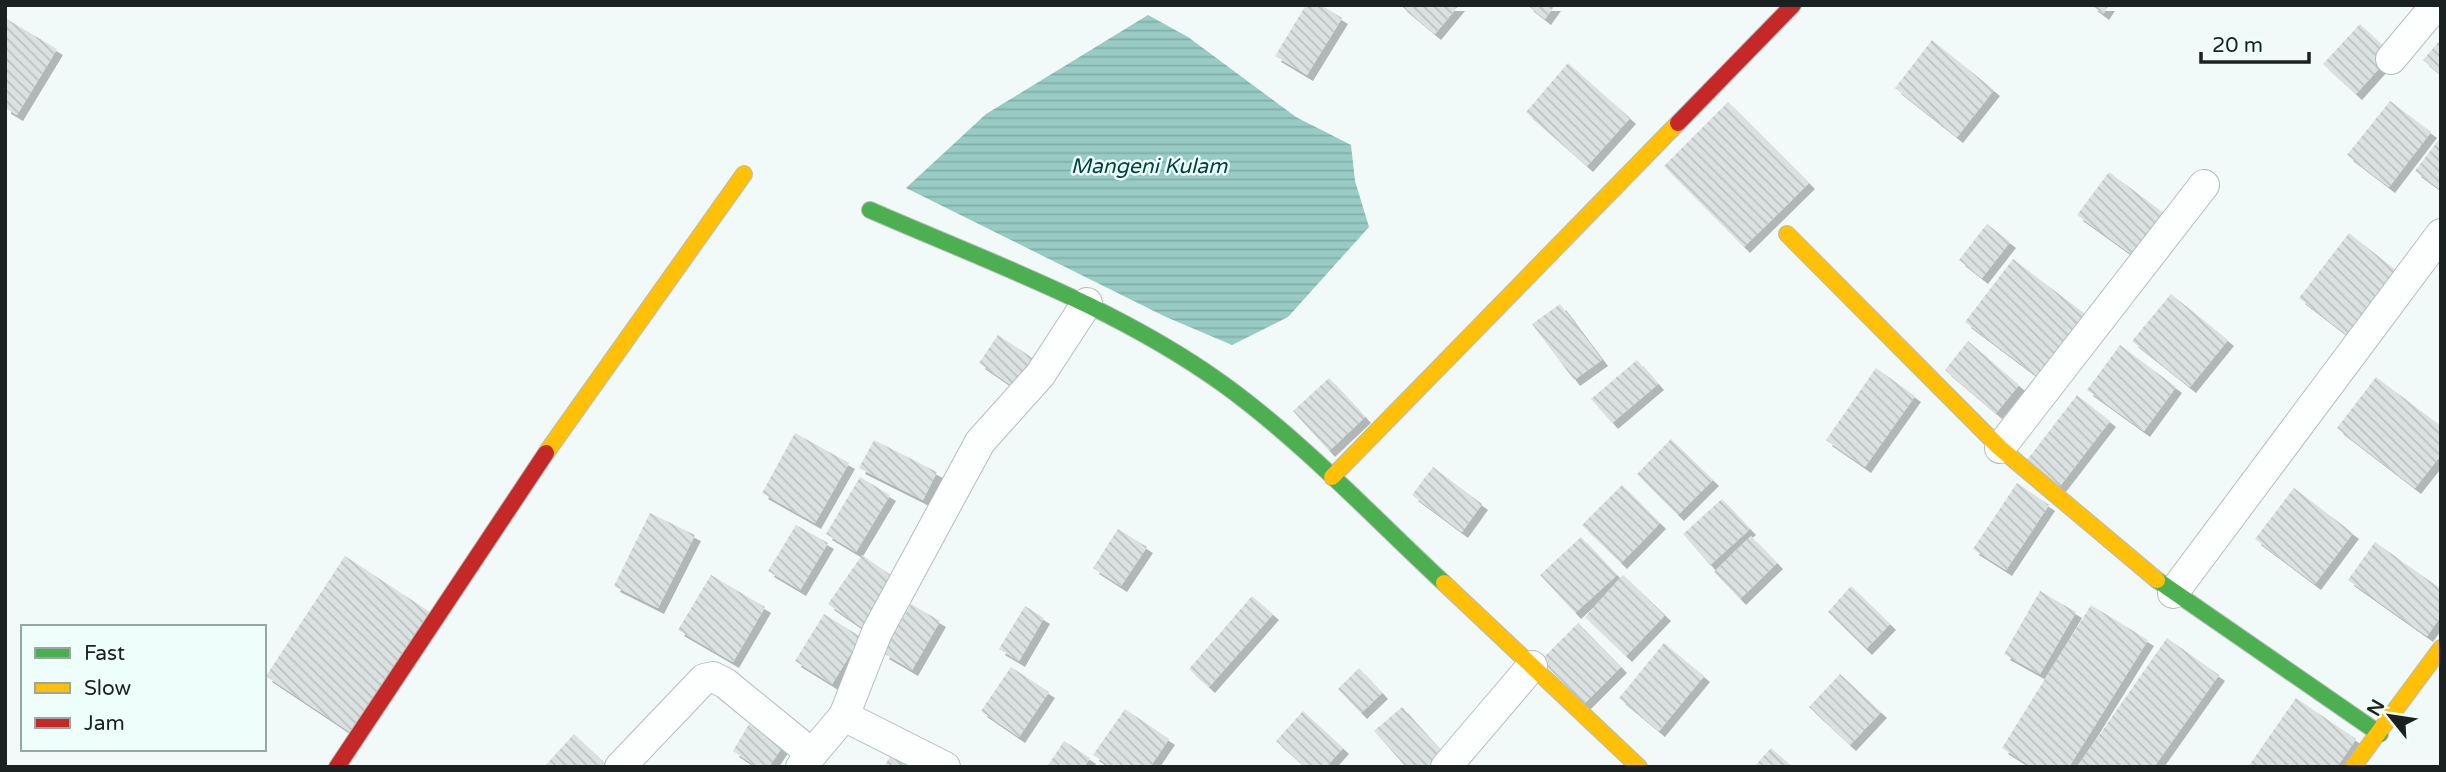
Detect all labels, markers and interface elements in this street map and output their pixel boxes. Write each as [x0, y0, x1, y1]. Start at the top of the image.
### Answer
scale bar [2201, 21, 2310, 65]
text: 20 m [2212, 33, 2263, 58]
water label: Mangeni Kulam [1071, 154, 1228, 179]
legend [21, 625, 266, 751]
text: Fast [84, 641, 125, 666]
text: Slow [84, 676, 132, 701]
north arrow [2355, 681, 2425, 751]
text: N [2363, 696, 2389, 720]
text: Jam [84, 711, 125, 736]

